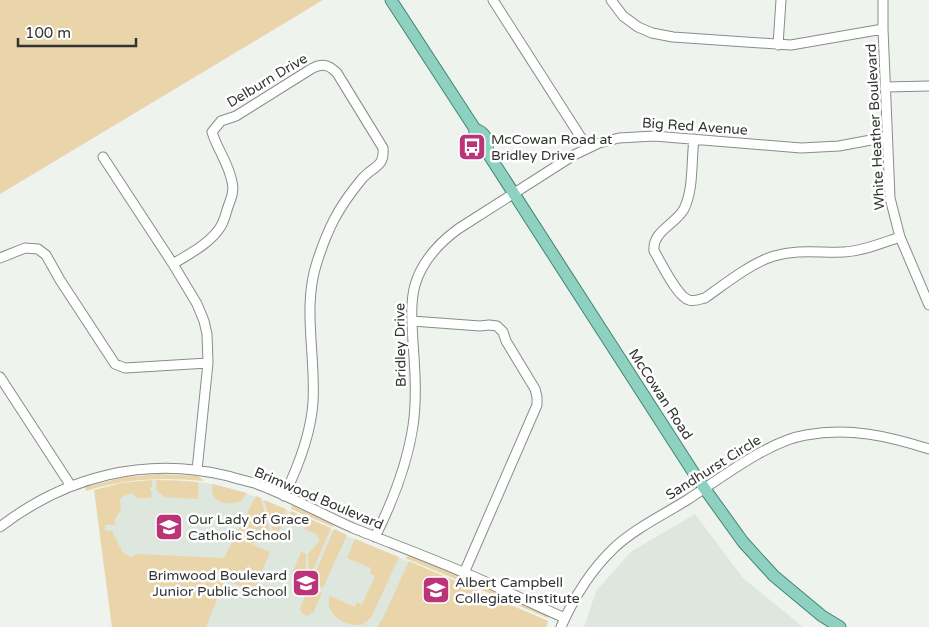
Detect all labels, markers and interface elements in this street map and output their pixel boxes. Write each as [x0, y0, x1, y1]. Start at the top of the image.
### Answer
scale bar [18, 15, 135, 47]
text: 100 m [25, 24, 71, 42]
street label: White Heather Boulevard [863, 43, 888, 211]
street label: Delburn Drive [224, 50, 311, 111]
street label: Big Red Avenue [641, 114, 749, 139]
place label: McCowan Road at Bridley Drive [491, 131, 613, 164]
bus stop icon: McCowan Road at Bridley Drive [457, 132, 487, 162]
street label: Bridley Drive [391, 303, 410, 387]
street label: McCowan Road [625, 346, 696, 443]
street label: Sandhurst Circle [662, 431, 764, 504]
street label: Brimwood Boulevard [252, 464, 386, 533]
place label: Our Lady of Grace Catholic School [188, 511, 309, 544]
school or university icon: Our Lady of Grace Catholic School [154, 512, 184, 542]
place label: Brimwood Boulevard Junior Public School [148, 567, 287, 600]
school or university icon: Brimwood Boulevard Junior Public School [291, 568, 321, 598]
place label: Albert Campbell Collegiate Institute [455, 574, 580, 607]
school or university icon: Albert Campbell Collegiate Institute [421, 575, 451, 605]

